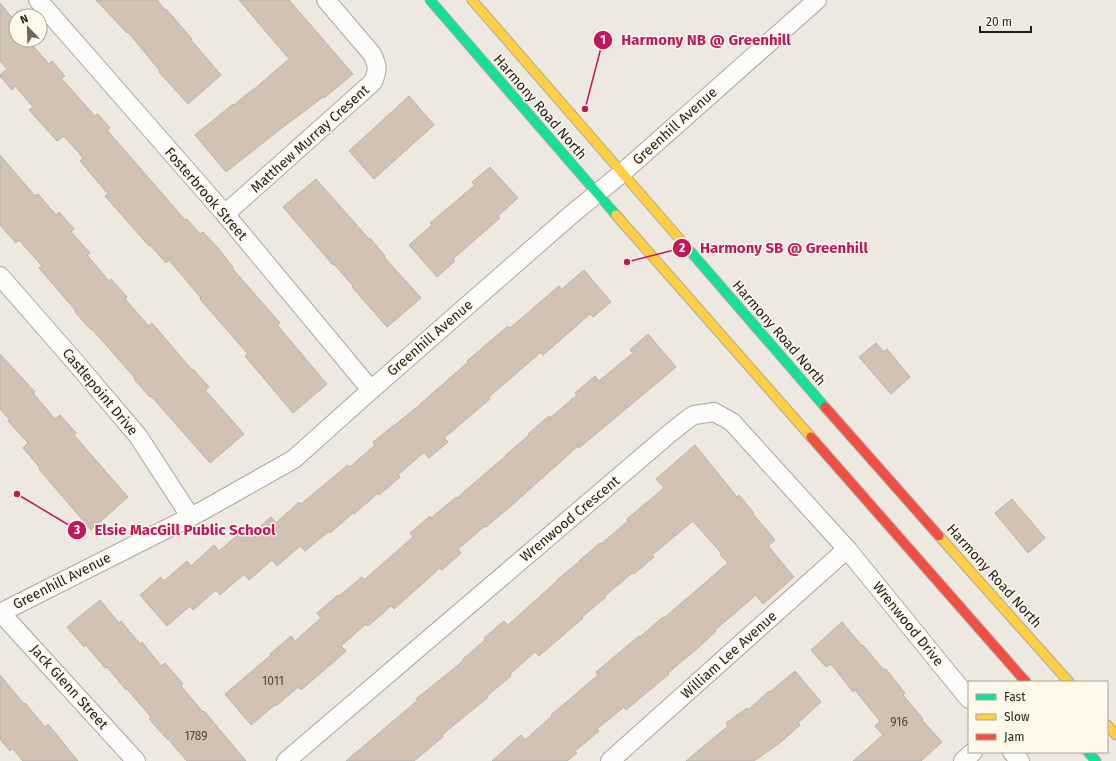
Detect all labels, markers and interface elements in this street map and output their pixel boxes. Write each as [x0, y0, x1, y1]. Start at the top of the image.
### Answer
north arrow [8, 8, 48, 48]
scale bar [980, 8, 1031, 34]
text: N [18, 12, 30, 27]
text: 20 m [986, 15, 1012, 29]
callout: Harmony NB @ Greenhill [593, 26, 799, 53]
text: Harmony NB @ Greenhill [621, 31, 791, 49]
text: 1 [600, 33, 606, 47]
street label: Harmony Road North [490, 51, 590, 163]
street label: Matthew Murray Cresent [247, 81, 373, 197]
street label: Greenhill Avenue [629, 84, 721, 168]
street label: Fosterbrook Street [161, 144, 252, 245]
callout: Harmony SB @ Greenhill [672, 235, 876, 262]
text: Harmony SB @ Greenhill [700, 239, 869, 257]
text: 2 [679, 241, 685, 255]
street label: Harmony Road North [729, 277, 829, 389]
street label: Greenhill Avenue [384, 296, 476, 380]
street label: Castlepoint Drive [59, 345, 141, 439]
street label: Wrenwood Crescent [517, 472, 624, 566]
callout: Elsie MacGill Public School [67, 517, 284, 544]
text: Elsie MacGill Public School [94, 521, 276, 539]
street label: Harmony Road North [943, 521, 1045, 631]
text: 3 [73, 523, 80, 537]
street label: Greenhill Avenue [10, 549, 114, 613]
street label: Wrenwood Drive [869, 578, 947, 670]
street label: William Lee Avenue [678, 608, 780, 702]
street label: Jack Glenn Street [27, 641, 112, 734]
house number: 1011 [262, 674, 284, 688]
legend [968, 681, 1108, 753]
text: Fast [1004, 690, 1026, 704]
text: Slow [1004, 710, 1030, 724]
house number: 916 [890, 715, 908, 729]
house number: 1789 [185, 729, 208, 743]
text: Jam [1004, 730, 1024, 744]

